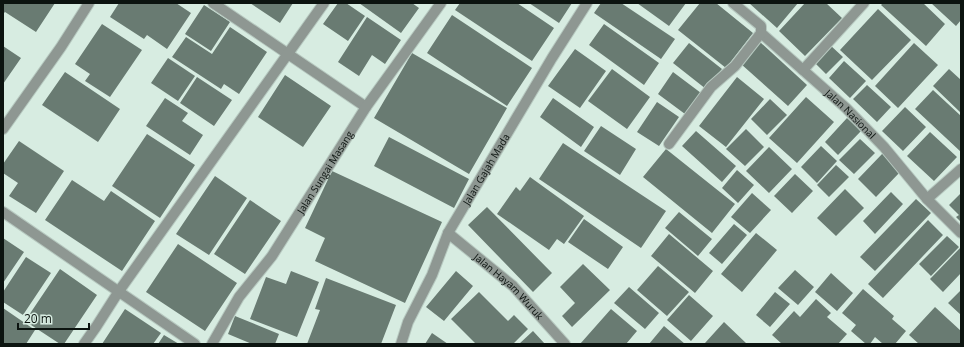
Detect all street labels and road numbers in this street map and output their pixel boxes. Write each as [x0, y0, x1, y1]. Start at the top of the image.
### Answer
street label: Jalan Nasional [822, 85, 879, 142]
street label: Jalan Sungai Masang [293, 128, 357, 217]
street label: Jalan Gajah Mada [459, 131, 513, 208]
street label: Jalan Hayam Wuruk [470, 249, 547, 323]

